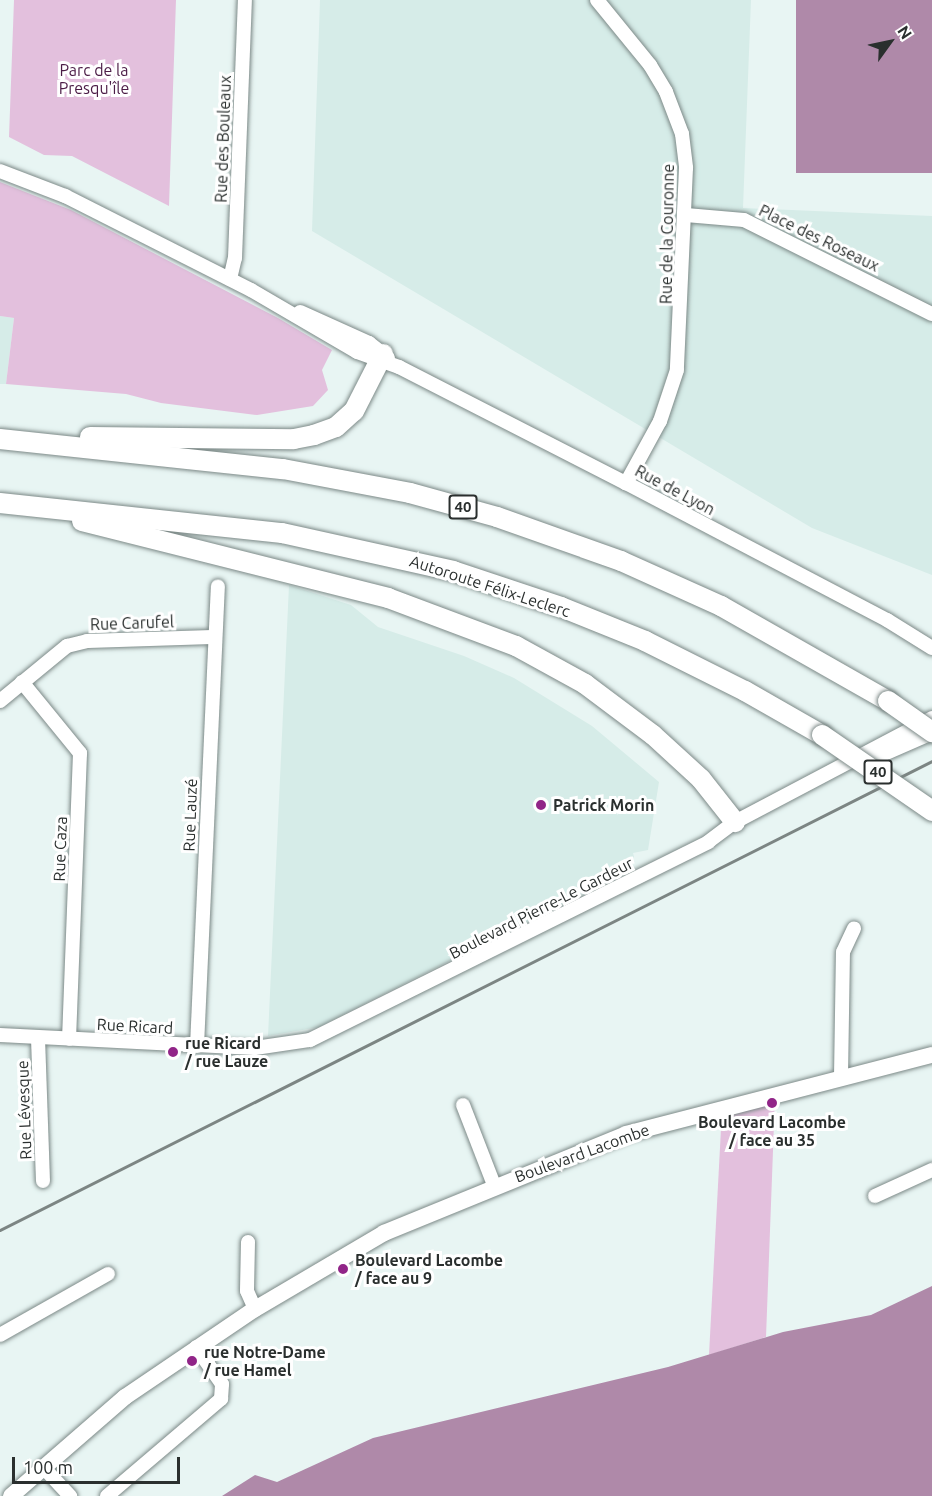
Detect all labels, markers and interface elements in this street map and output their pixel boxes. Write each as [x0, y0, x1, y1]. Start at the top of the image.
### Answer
north arrow [860, 12, 920, 72]
text: N [894, 22, 916, 42]
park label: Parc de la Presqu'île [59, 60, 129, 98]
street label: Rue des Bouleaux [211, 75, 235, 203]
street label: Rue de la Couronne [656, 164, 678, 304]
street label: Place des Roseaux [756, 201, 882, 275]
street label: Rue de Lyon [632, 461, 718, 519]
road number: 40 [448, 495, 478, 519]
street label: Autoroute Félix-Leclerc [407, 551, 573, 621]
street label: Rue Carufel [90, 612, 174, 634]
road number: 40 [863, 760, 893, 784]
street label: Rue Lauzé [179, 778, 201, 852]
place label: Patrick Morin [553, 795, 654, 815]
marker: Patrick Morin [534, 798, 548, 812]
street label: Rue Caza [49, 816, 71, 882]
street label: Boulevard Pierre-Le Gardeur [446, 853, 636, 963]
street label: Rue Ricard [96, 1014, 174, 1038]
place label: rue Ricard / rue Lauze [185, 1033, 268, 1071]
marker: rue Ricard / rue Lauze [166, 1045, 180, 1059]
street label: Rue Lévesque [13, 1060, 35, 1160]
marker: Boulevard Lacombe / face au 35 [765, 1096, 779, 1110]
place label: Boulevard Lacombe / face au 35 [698, 1112, 846, 1150]
street label: Boulevard Lacombe [512, 1120, 652, 1186]
place label: Boulevard Lacombe / face au 9 [355, 1250, 503, 1288]
marker: Boulevard Lacombe / face au 9 [336, 1262, 350, 1276]
place label: rue Notre-Dame / rue Hamel [204, 1342, 326, 1380]
marker: rue Notre-Dame / rue Hamel [185, 1354, 199, 1368]
scale bar [15, 1445, 183, 1483]
text: 100 m [23, 1457, 73, 1477]

